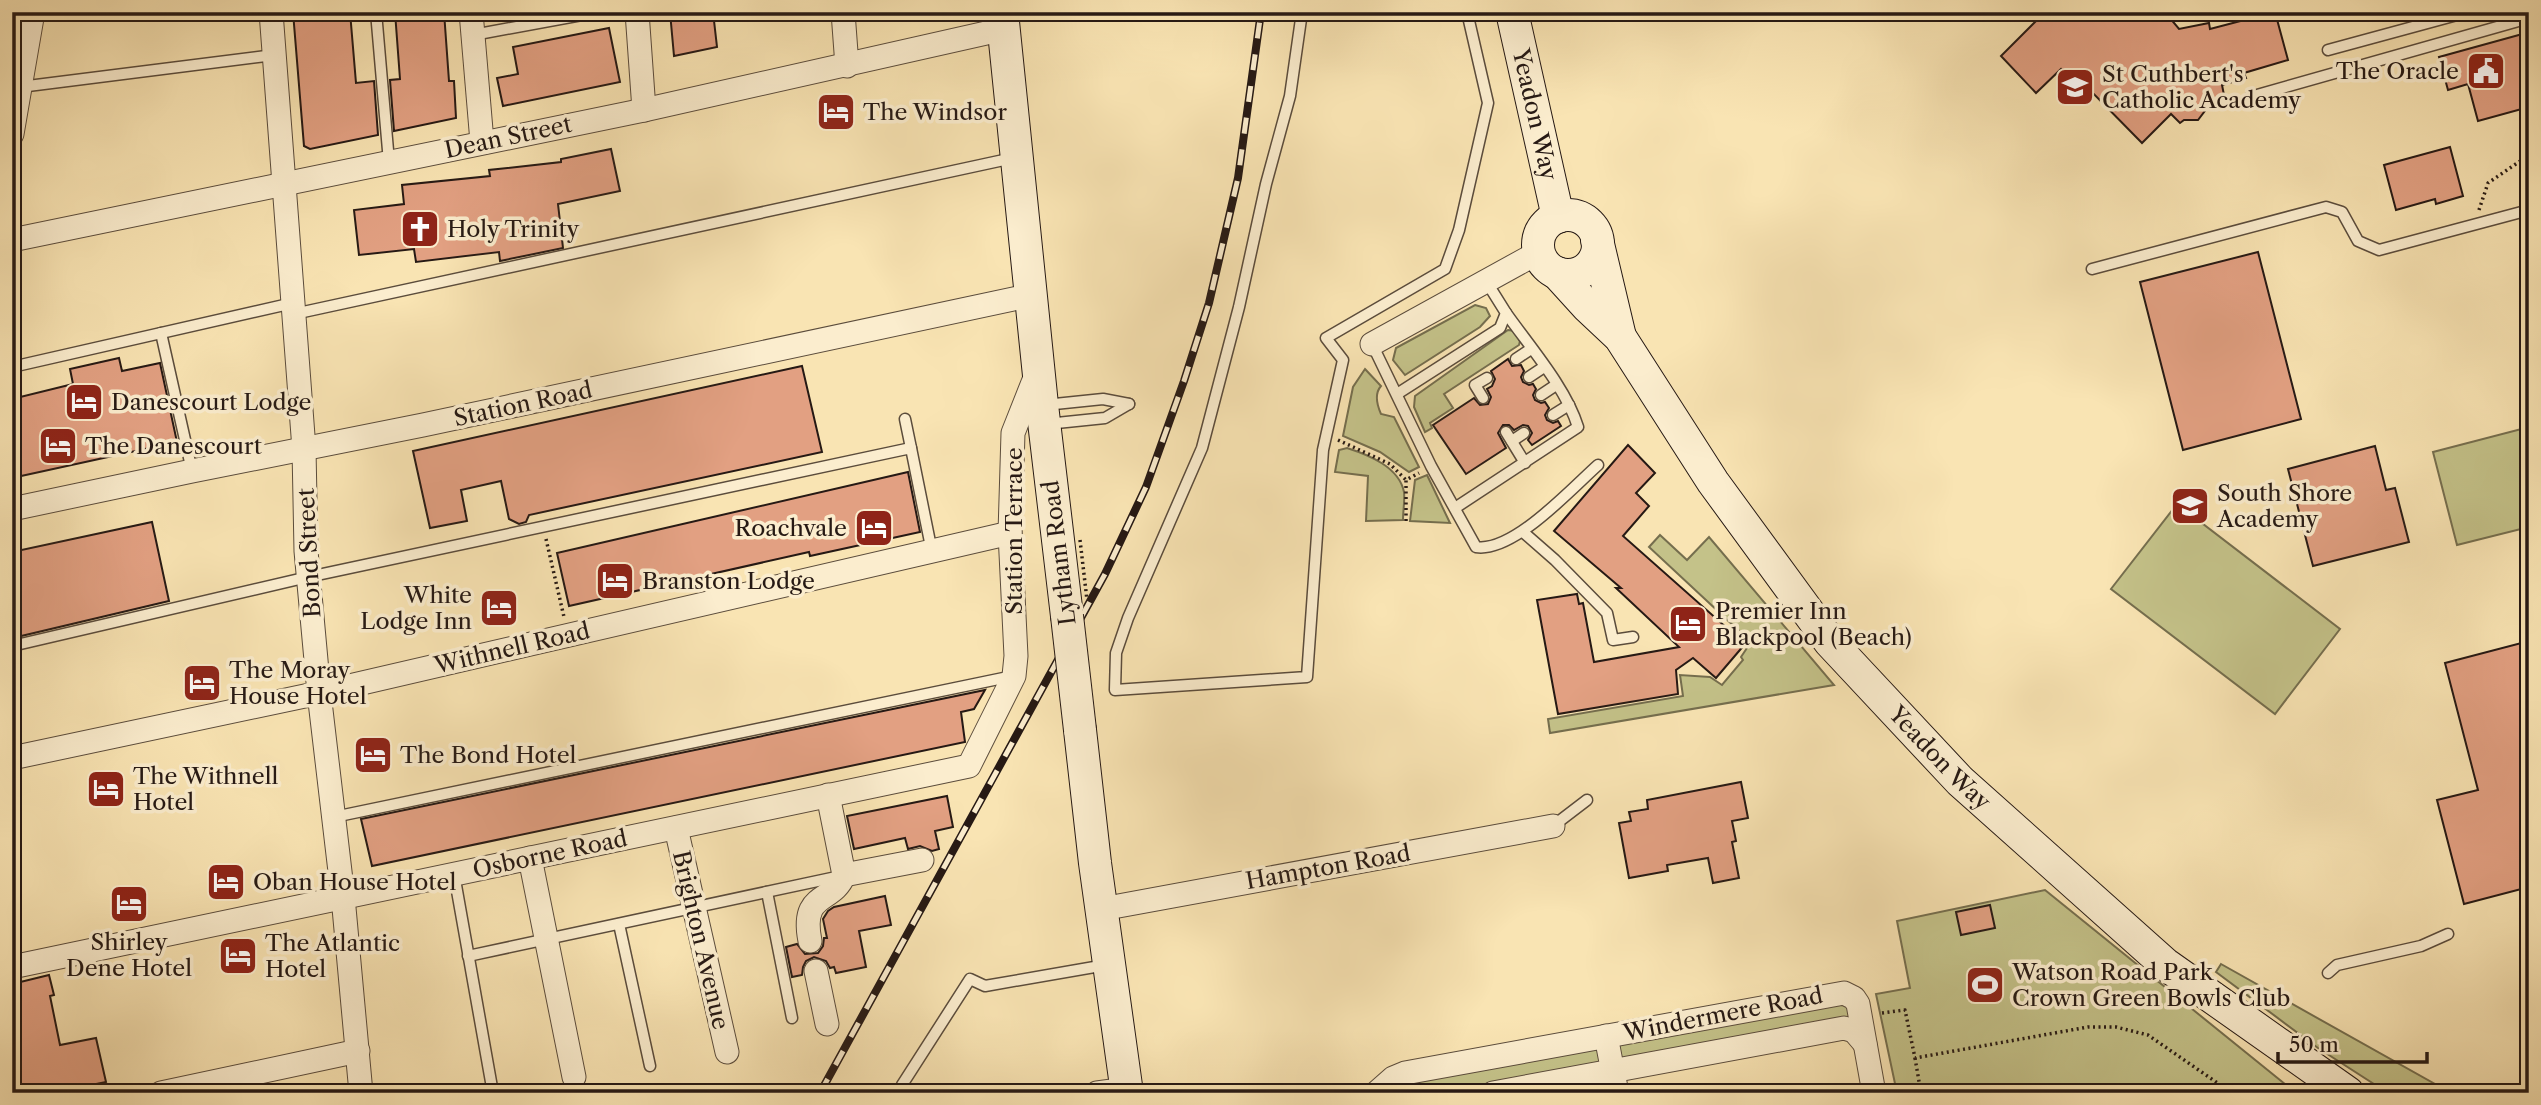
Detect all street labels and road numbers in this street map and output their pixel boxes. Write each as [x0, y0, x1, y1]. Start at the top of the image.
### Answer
street label: Yeadon Way [1506, 45, 1563, 183]
street label: Dean Street [442, 110, 574, 164]
street label: Station Road [451, 376, 595, 432]
street label: Station Terrace [1000, 447, 1028, 615]
street label: Lytham Road [1036, 479, 1082, 627]
street label: Bond Street [292, 487, 326, 619]
street label: Withnell Road [431, 617, 592, 680]
street label: Yeadon Way [1882, 699, 1997, 816]
street label: Osborne Road [470, 824, 630, 884]
street label: Hampton Road [1243, 839, 1413, 895]
street label: Brighton Avenue [667, 848, 735, 1032]
street label: Windermere Road [1620, 981, 1825, 1047]

